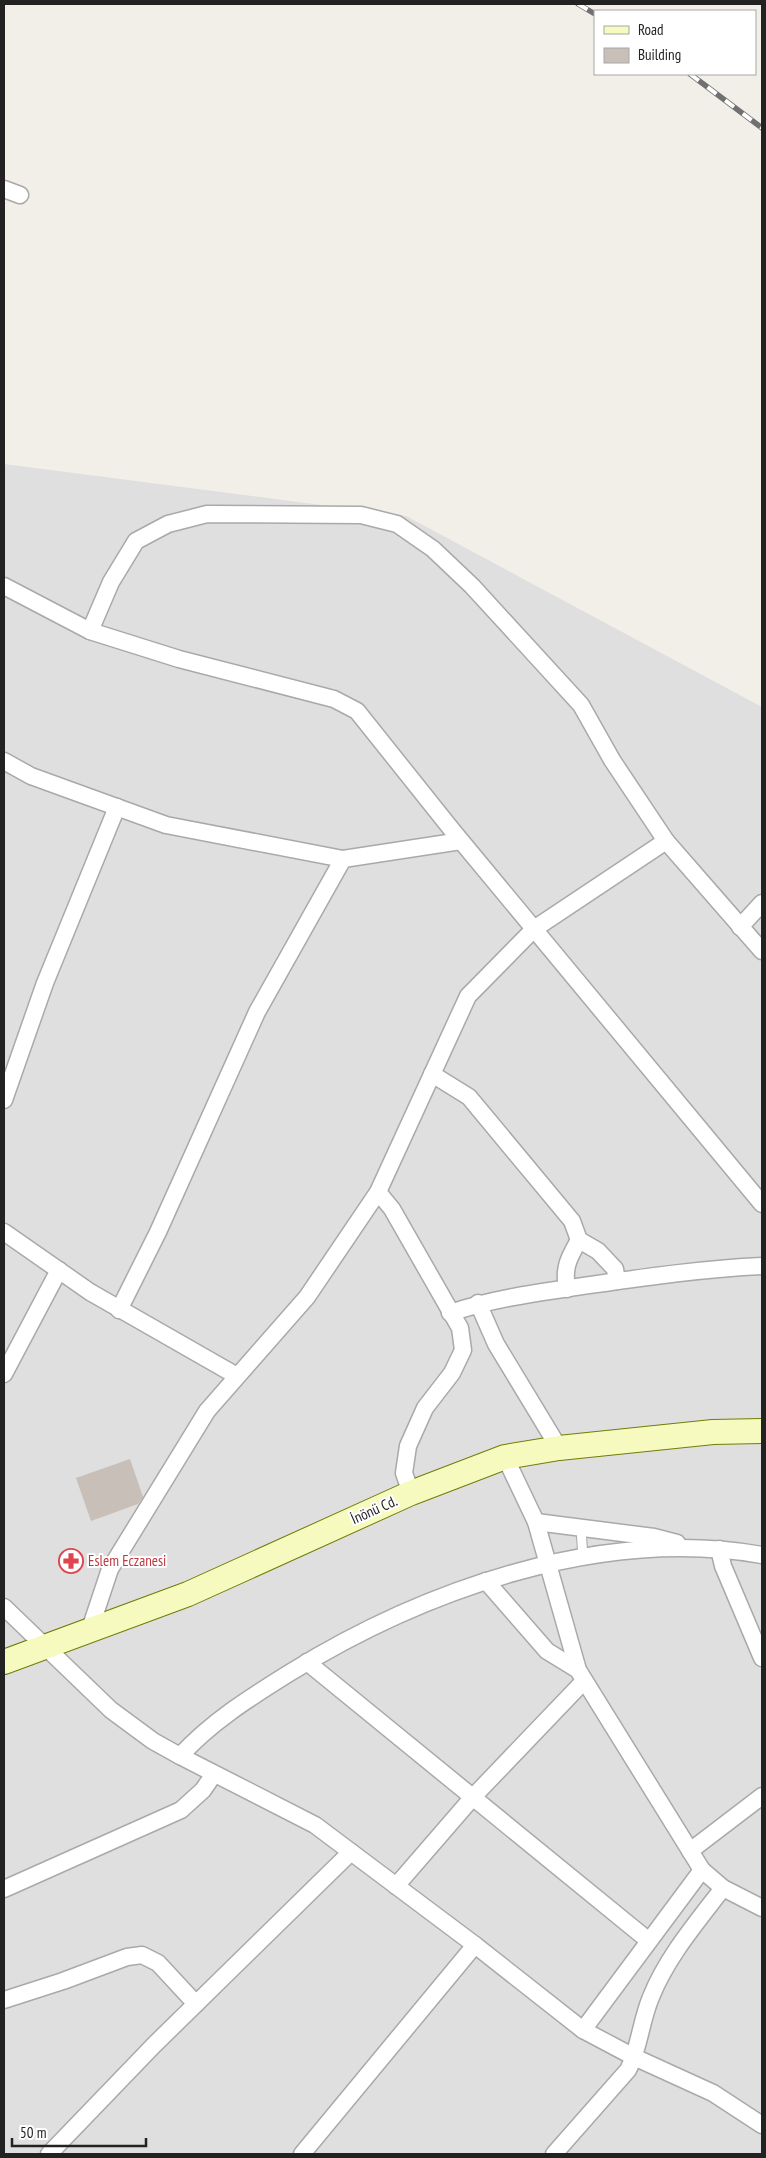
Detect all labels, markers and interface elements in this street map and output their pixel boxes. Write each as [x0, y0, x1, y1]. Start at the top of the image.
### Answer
legend [594, 10, 756, 75]
text: Road [638, 20, 664, 39]
text: Building [638, 45, 681, 64]
street label: İnönü Cd. [348, 1491, 400, 1528]
pharmacy icon: Eslem Eczanesi [58, 1548, 84, 1574]
place label: Eslem Eczanesi [88, 1551, 166, 1570]
scale bar [12, 2116, 146, 2148]
text: 50 m [20, 2123, 46, 2142]

